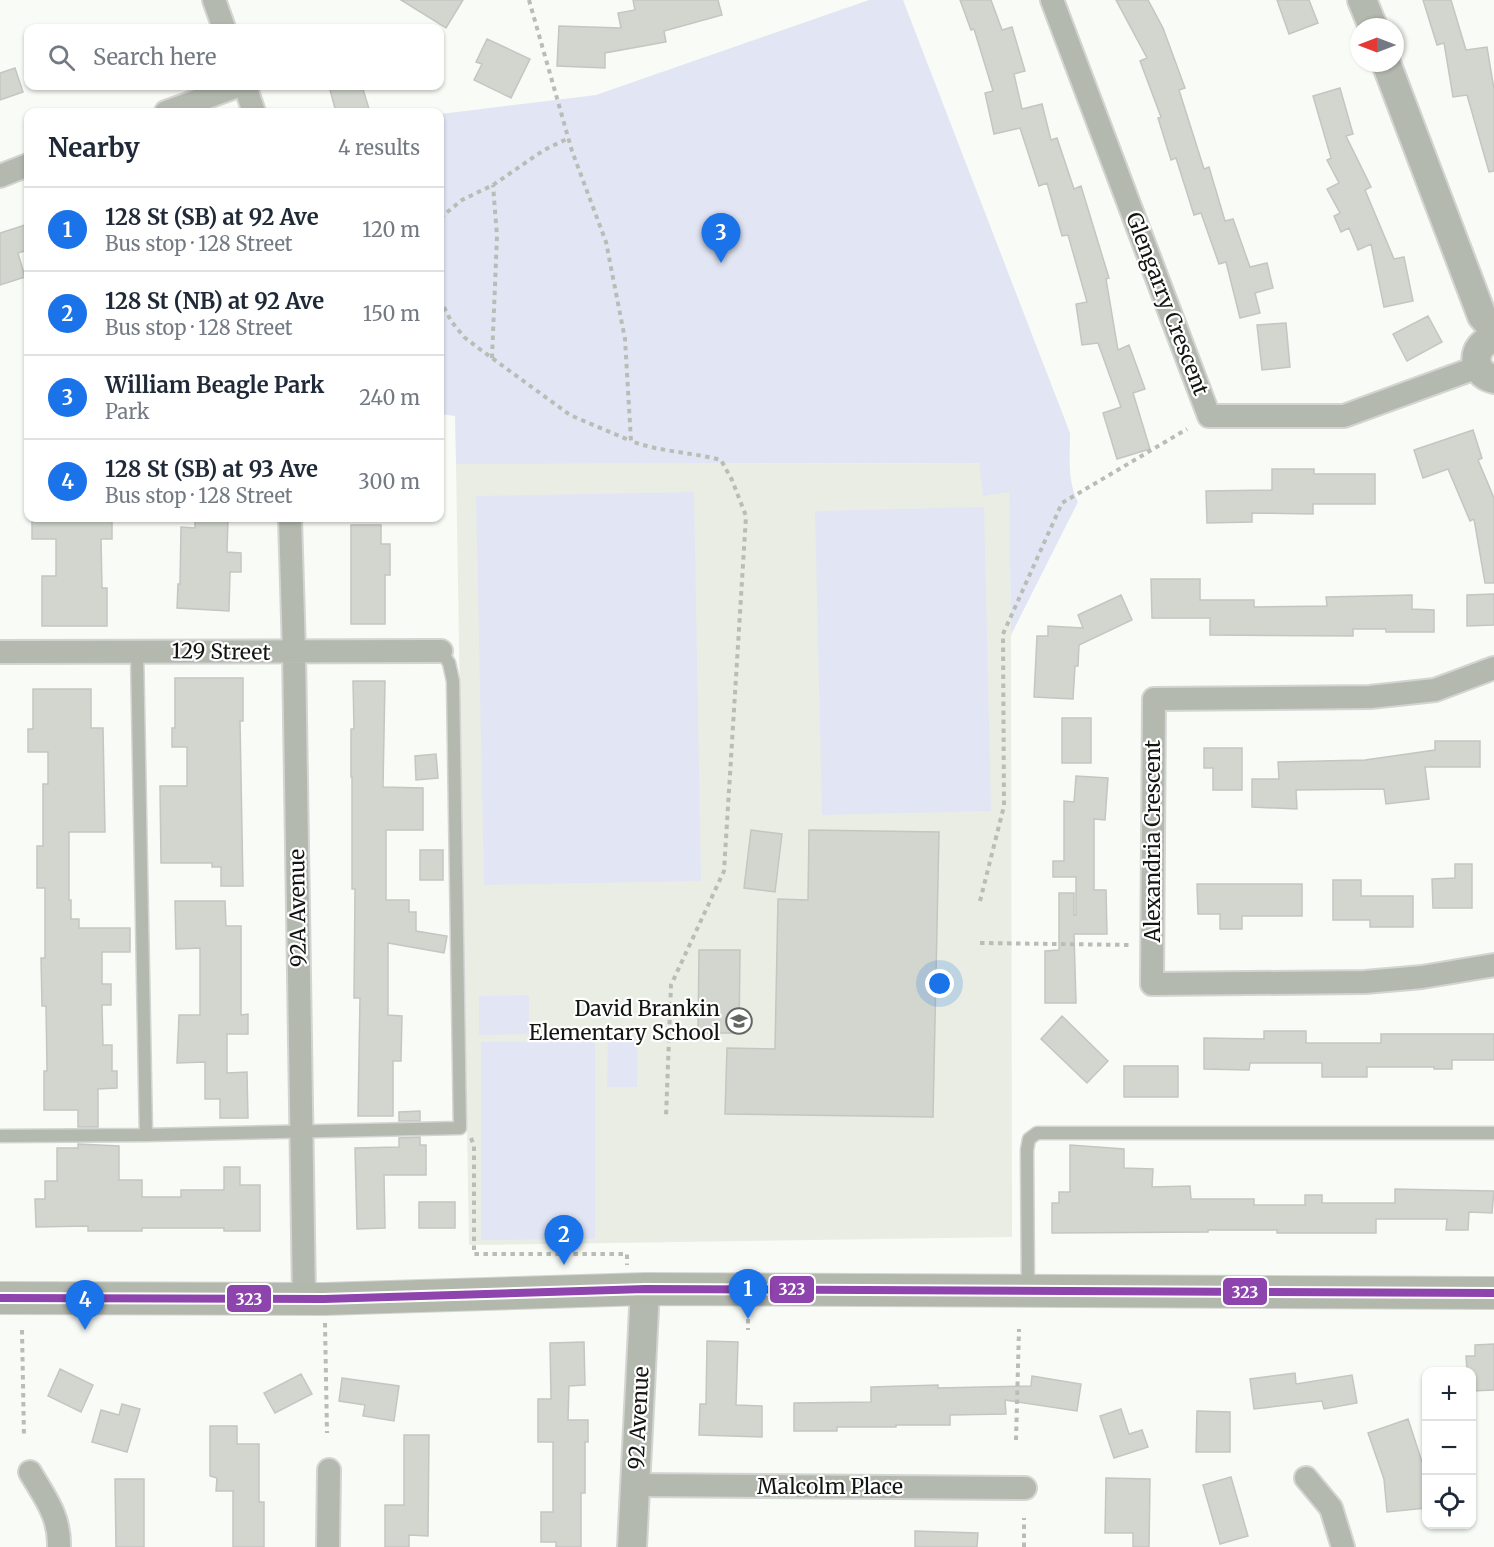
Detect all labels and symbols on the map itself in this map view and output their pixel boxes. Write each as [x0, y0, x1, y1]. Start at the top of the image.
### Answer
north arrow [1350, 18, 1404, 72]
street label: Glengarry Crescent [1120, 209, 1215, 399]
pin: 3 [702, 214, 740, 263]
street label: 129 Street [171, 637, 271, 666]
street label: Alexandria Crescent [1139, 740, 1166, 943]
street label: 92A Avenue [283, 849, 312, 967]
your location [925, 969, 954, 998]
place label: David Brankin Elementary School [529, 995, 721, 1046]
school or university icon: David Brankin Elementary School [724, 1006, 754, 1036]
pin: 2 [544, 1216, 584, 1265]
pin: 1 [728, 1270, 768, 1319]
line badge: 323 [769, 1275, 815, 1304]
line badge: 323 [1222, 1277, 1268, 1306]
text: 323 [779, 1279, 805, 1299]
pin: 4 [66, 1280, 104, 1330]
text: 323 [1232, 1282, 1258, 1302]
line badge: 323 [226, 1284, 272, 1313]
text: 323 [236, 1289, 262, 1309]
street label: 92 Avenue [622, 1366, 655, 1470]
street label: Malcolm Place [757, 1473, 903, 1500]

